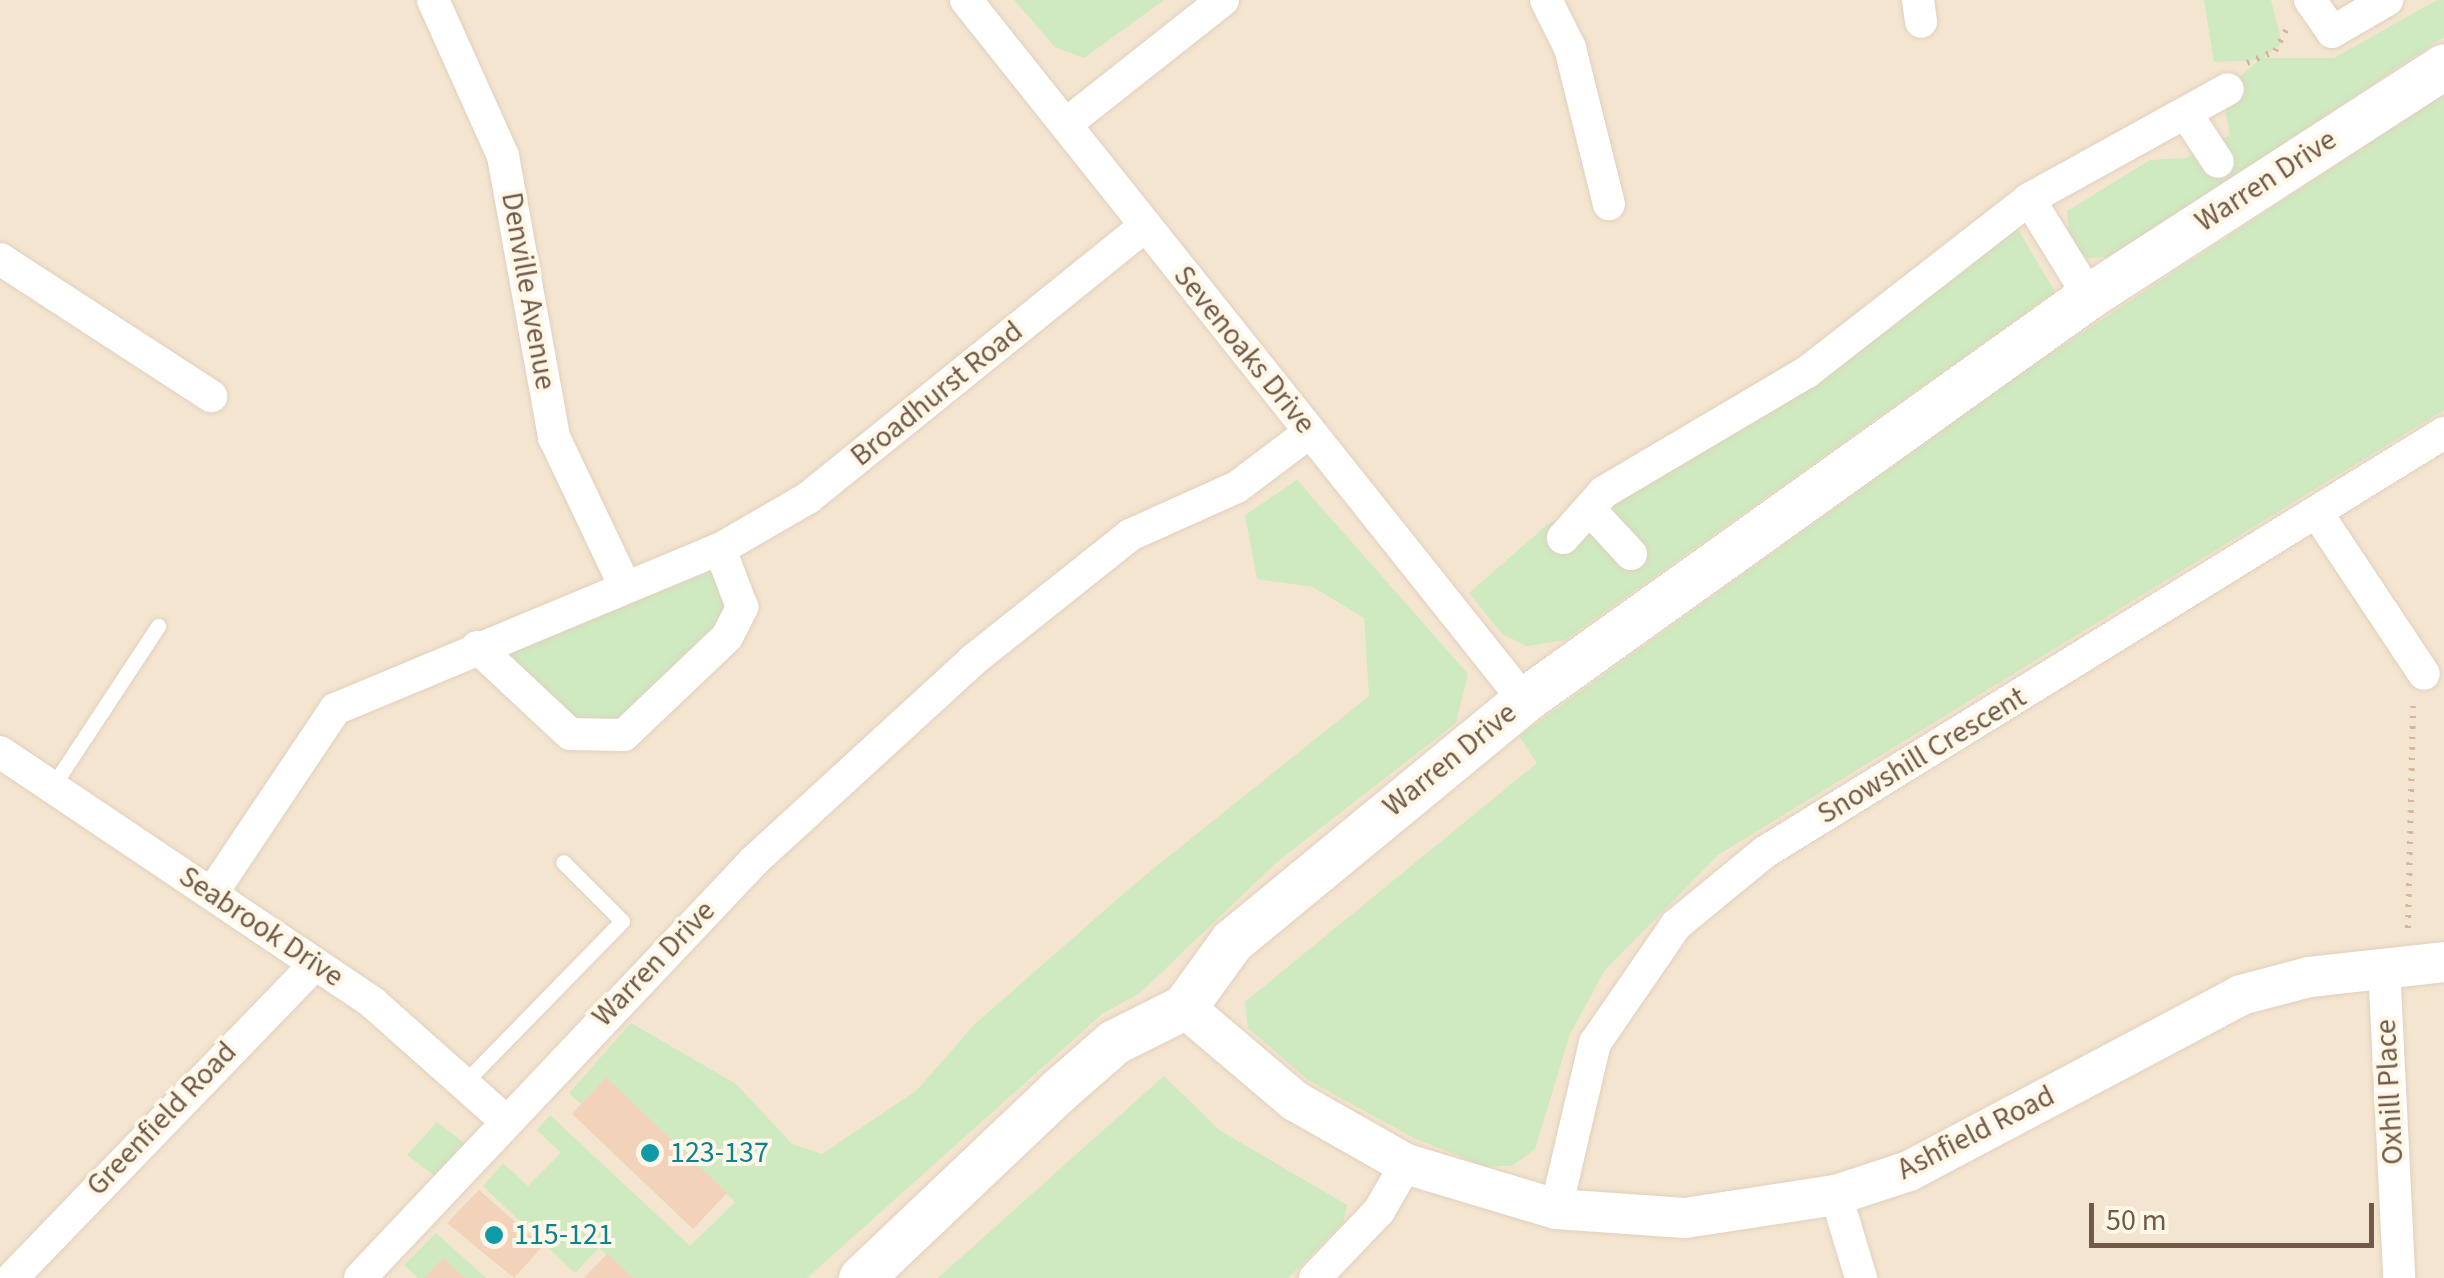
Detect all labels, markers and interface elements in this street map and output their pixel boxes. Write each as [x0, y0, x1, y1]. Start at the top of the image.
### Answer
street label: Warren Drive [2189, 122, 2343, 240]
street label: Denville Avenue [493, 190, 563, 392]
street label: Sevenoaks Drive [1165, 259, 1323, 441]
street label: Broadhurst Road [844, 314, 1030, 474]
street label: Snowshill Crescent [1811, 680, 2033, 832]
street label: Warren Drive [1376, 695, 1524, 825]
street label: Seabrook Drive [172, 859, 350, 995]
street label: Warren Drive [585, 894, 723, 1034]
street label: Oxhill Place [2368, 1018, 2412, 1166]
street label: Greenfield Road [79, 1034, 245, 1204]
street label: Ashfield Road [1891, 1078, 2061, 1188]
place label: 123-137 [670, 1135, 769, 1171]
marker: 123-137 [639, 1142, 661, 1164]
scale bar [2094, 1183, 2379, 1245]
text: 50 m [2106, 1199, 2167, 1242]
place label: 115-121 [514, 1217, 613, 1253]
marker: 115-121 [483, 1224, 505, 1246]

